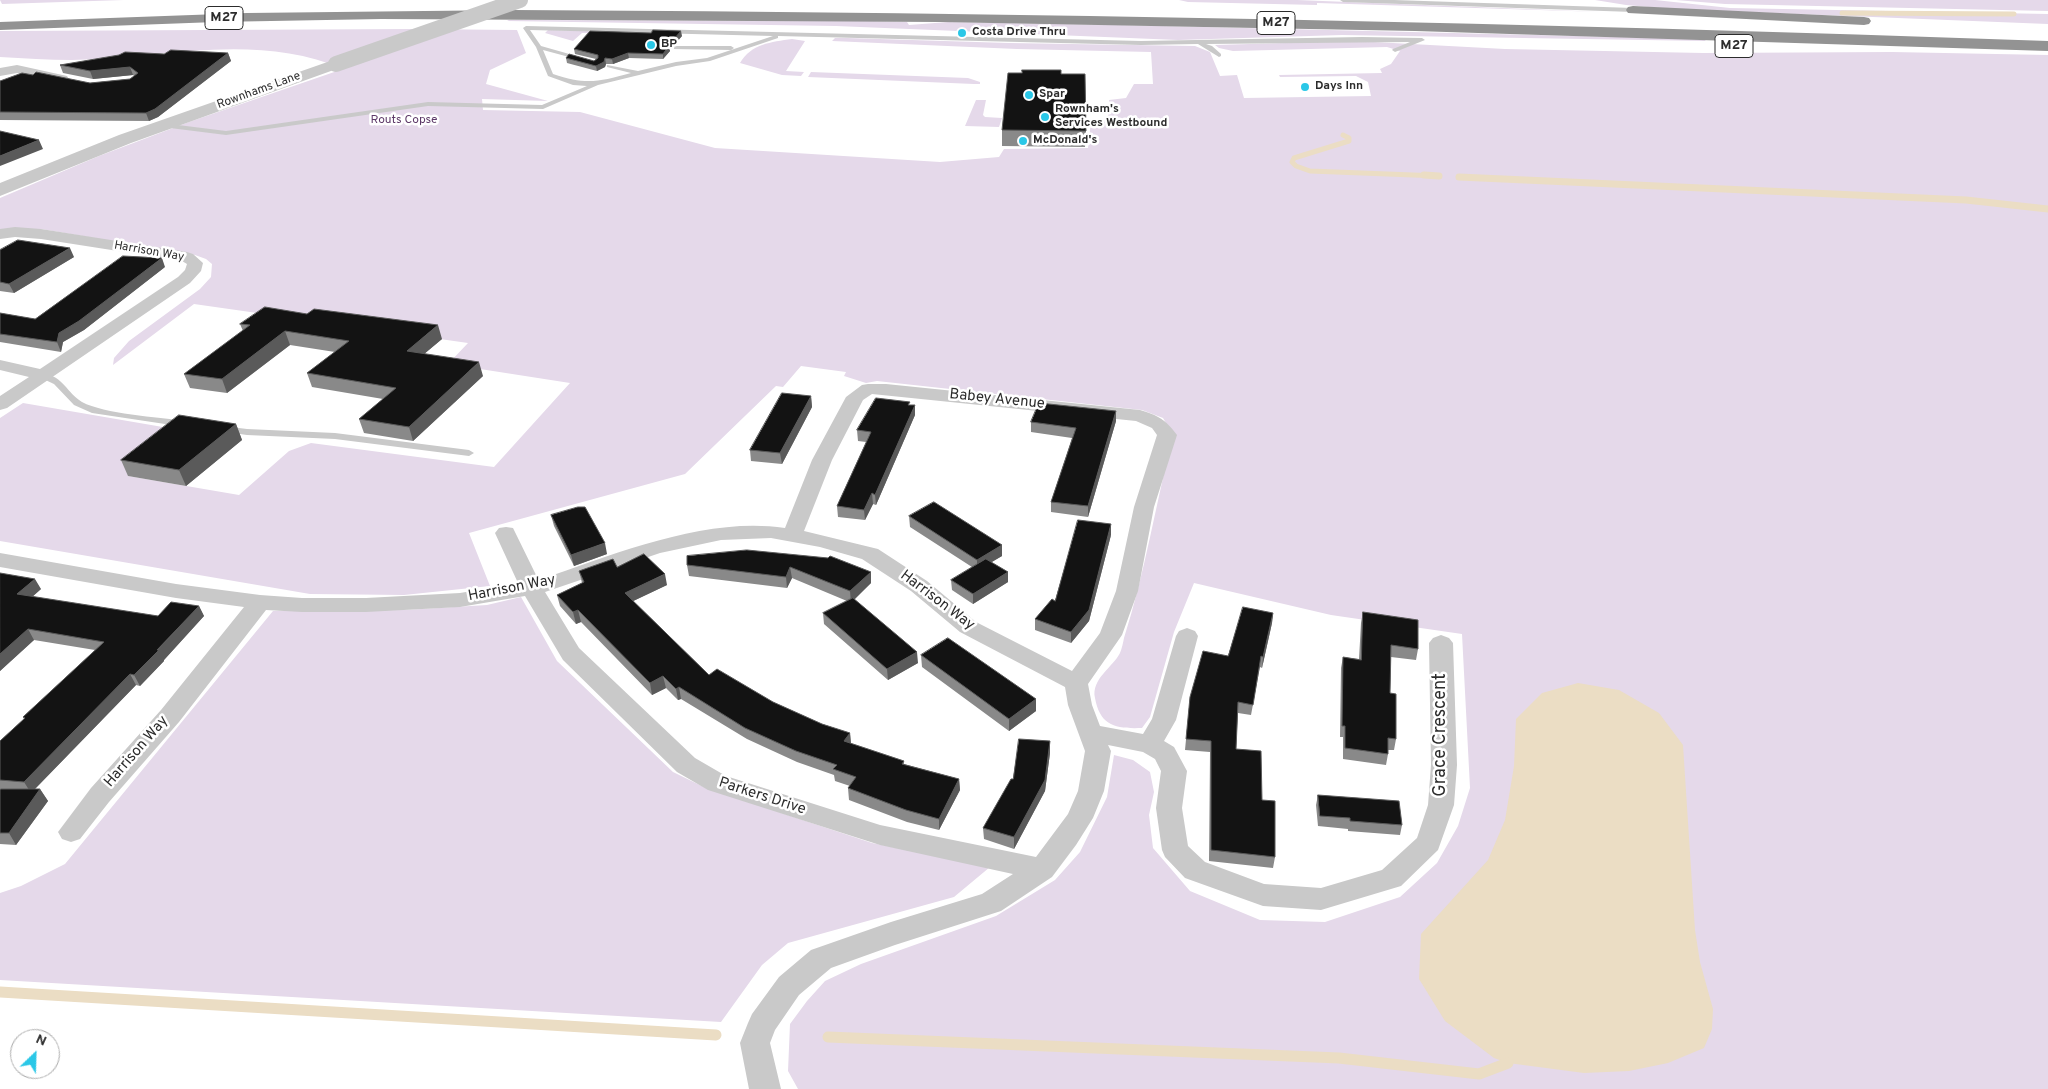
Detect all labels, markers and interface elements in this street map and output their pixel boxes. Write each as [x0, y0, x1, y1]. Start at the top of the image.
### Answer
road number: M27 [205, 7, 243, 30]
road number: M27 [1257, 12, 1295, 34]
place label: Costa Drive Thru [972, 26, 1066, 40]
marker: Costa Drive Thru [956, 27, 968, 39]
road number: M27 [1715, 34, 1753, 58]
place label: BP [661, 38, 677, 52]
marker: BP [645, 39, 657, 51]
street label: Rownhams Lane [215, 69, 303, 113]
place label: Days Inn [1315, 80, 1363, 94]
marker: Days Inn [1299, 81, 1311, 93]
place label: Spar [1039, 88, 1065, 102]
marker: Spar [1023, 89, 1035, 101]
place label: Rownham's Services Westbound [1055, 103, 1167, 131]
marker: Rownham's Services Westbound [1039, 111, 1051, 123]
park label: Routs Copse [370, 114, 438, 128]
place label: McDonald's [1033, 134, 1097, 148]
marker: McDonald's [1017, 135, 1029, 147]
street label: Harrison Way [113, 239, 185, 265]
street label: Babey Avenue [948, 386, 1046, 414]
street label: Harrison Way [896, 567, 978, 635]
street label: Harrison Way [467, 572, 557, 606]
street label: Grace Crescent [1430, 673, 1452, 797]
street label: Harrison Way [101, 713, 173, 791]
street label: Parkers Drive [716, 774, 808, 820]
north arrow [10, 1029, 60, 1079]
text: N [33, 1031, 49, 1051]

